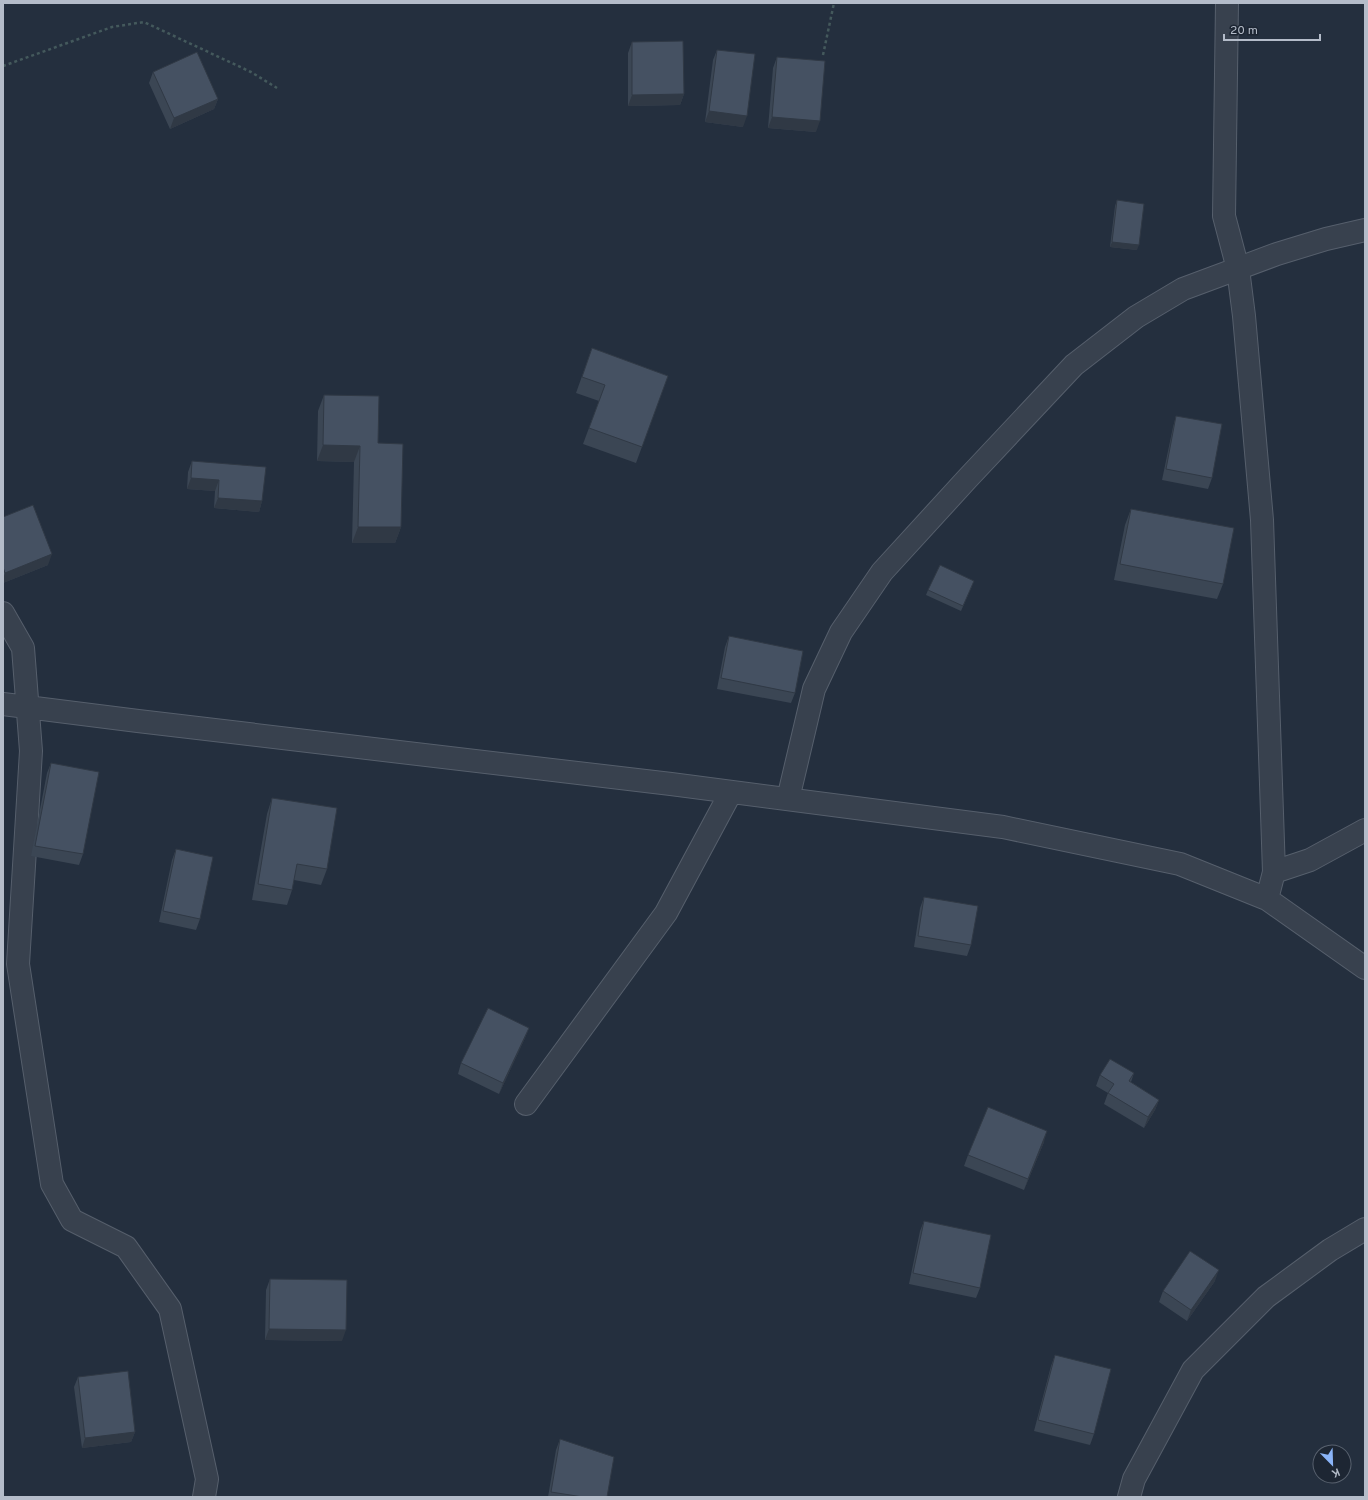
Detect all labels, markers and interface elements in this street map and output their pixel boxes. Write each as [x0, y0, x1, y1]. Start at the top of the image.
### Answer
scale bar [1224, 16, 1320, 42]
text: 20 m [1230, 23, 1258, 39]
north arrow [1312, 1444, 1352, 1484]
text: K [1329, 1464, 1342, 1480]

